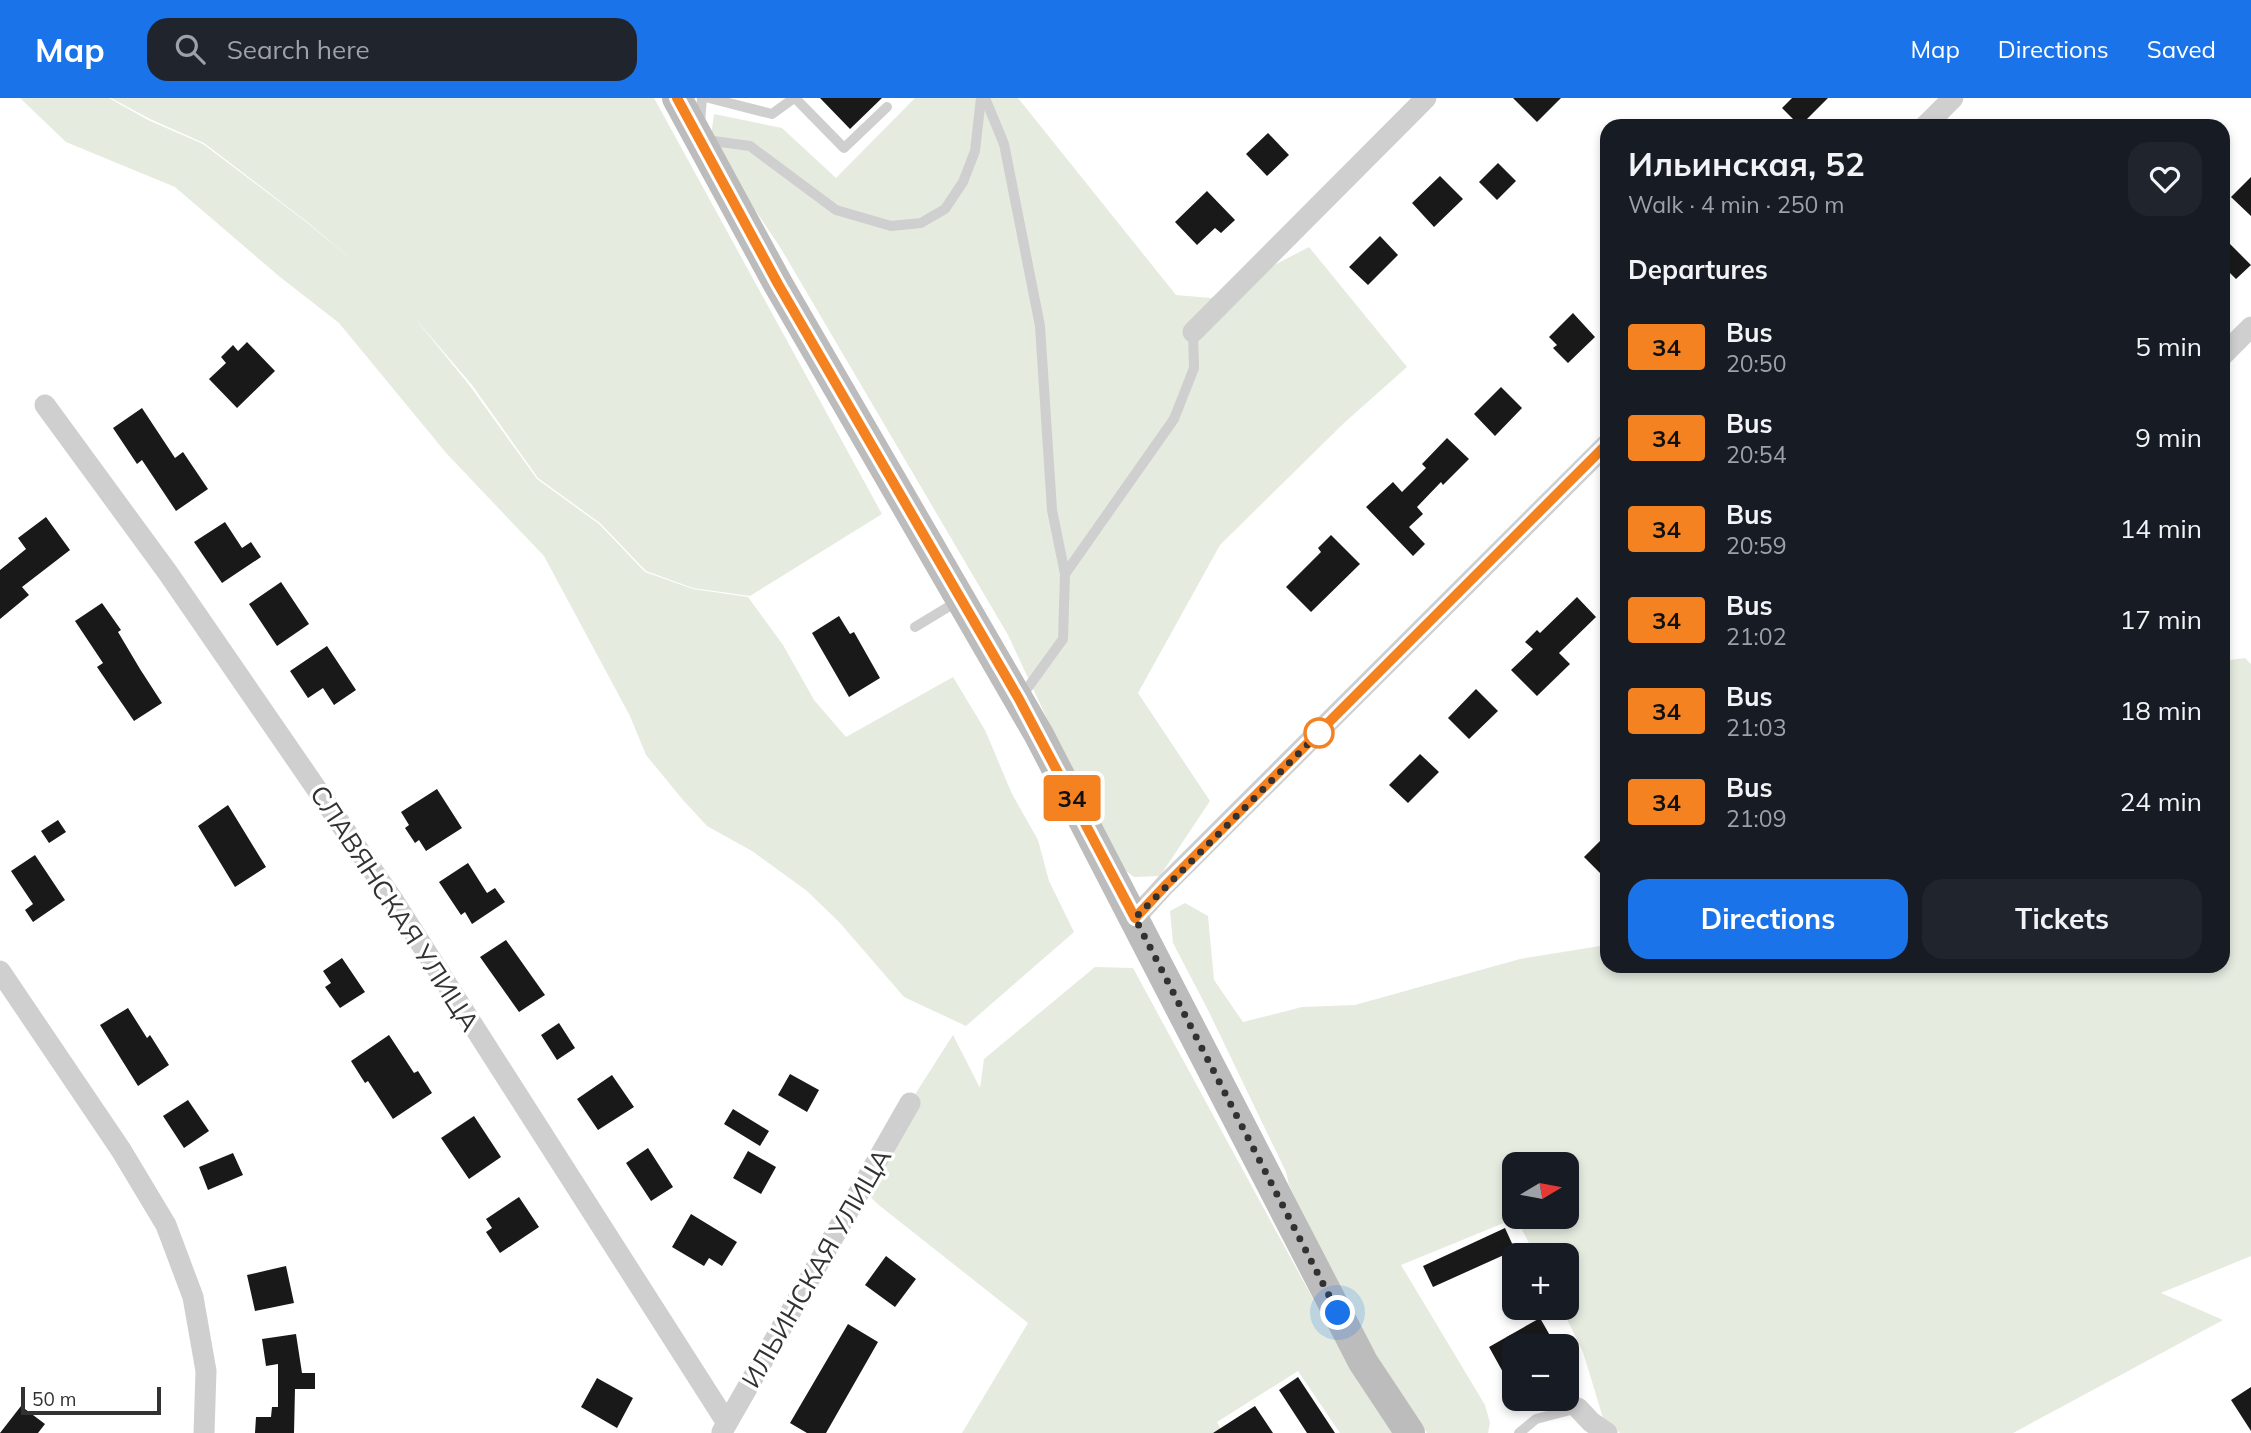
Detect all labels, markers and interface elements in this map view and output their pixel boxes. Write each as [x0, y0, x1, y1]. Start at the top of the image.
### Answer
search box [147, 18, 637, 81]
text: Map [35, 29, 105, 70]
icon: search [171, 30, 209, 68]
text: Search here [227, 33, 370, 66]
text: Map [1910, 34, 1960, 64]
text: Directions [1998, 34, 2109, 64]
text: Saved [2147, 34, 2216, 64]
button: heart [2128, 142, 2202, 216]
text: Ильинская, 52 [1628, 143, 1865, 184]
text: Walk · 4 min · 250 m [1628, 190, 1845, 219]
text: Departures [1628, 253, 1768, 286]
text: Bus [1726, 316, 1772, 349]
text: 5 min [2135, 330, 2202, 363]
text: 34 [1652, 332, 1681, 362]
text: 20:50 [1726, 349, 1786, 378]
text: Bus [1726, 407, 1772, 440]
text: 9 min [2135, 421, 2202, 454]
text: 34 [1652, 423, 1681, 453]
text: 20:54 [1726, 440, 1786, 469]
text: Bus [1726, 498, 1772, 531]
text: 14 min [2120, 512, 2202, 545]
text: 34 [1652, 514, 1681, 544]
text: 20:59 [1726, 531, 1786, 560]
text: Bus [1726, 589, 1772, 622]
text: 17 min [2120, 603, 2202, 636]
text: 34 [1652, 605, 1681, 635]
text: 21:02 [1726, 622, 1786, 651]
text: Bus [1726, 680, 1772, 713]
text: 18 min [2120, 694, 2202, 727]
text: 34 [1652, 696, 1681, 726]
text: 21:03 [1726, 713, 1786, 742]
unlabelled marker [1304, 718, 1334, 748]
text: Bus [1726, 771, 1772, 804]
line badge: 34 [1040, 775, 1104, 821]
street label: СЛАВЯНСКАЯ УЛИЦА [303, 779, 487, 1037]
text: 34 [1058, 783, 1086, 813]
text: 24 min [2120, 785, 2202, 818]
text: 34 [1652, 787, 1681, 817]
text: 21:09 [1726, 804, 1786, 833]
button: Directions [1628, 879, 1908, 959]
button: Tickets [1922, 879, 2202, 959]
street label: ИЛЬИНСКАЯ УЛИЦА [734, 1142, 898, 1394]
north arrow [1502, 1152, 1578, 1228]
map controls [1502, 1152, 1579, 1411]
button: + [1502, 1243, 1579, 1320]
your location [1320, 1295, 1355, 1330]
button: − [1502, 1334, 1579, 1411]
scale bar [21, 1384, 161, 1416]
text: 50 m [32, 1387, 76, 1411]

